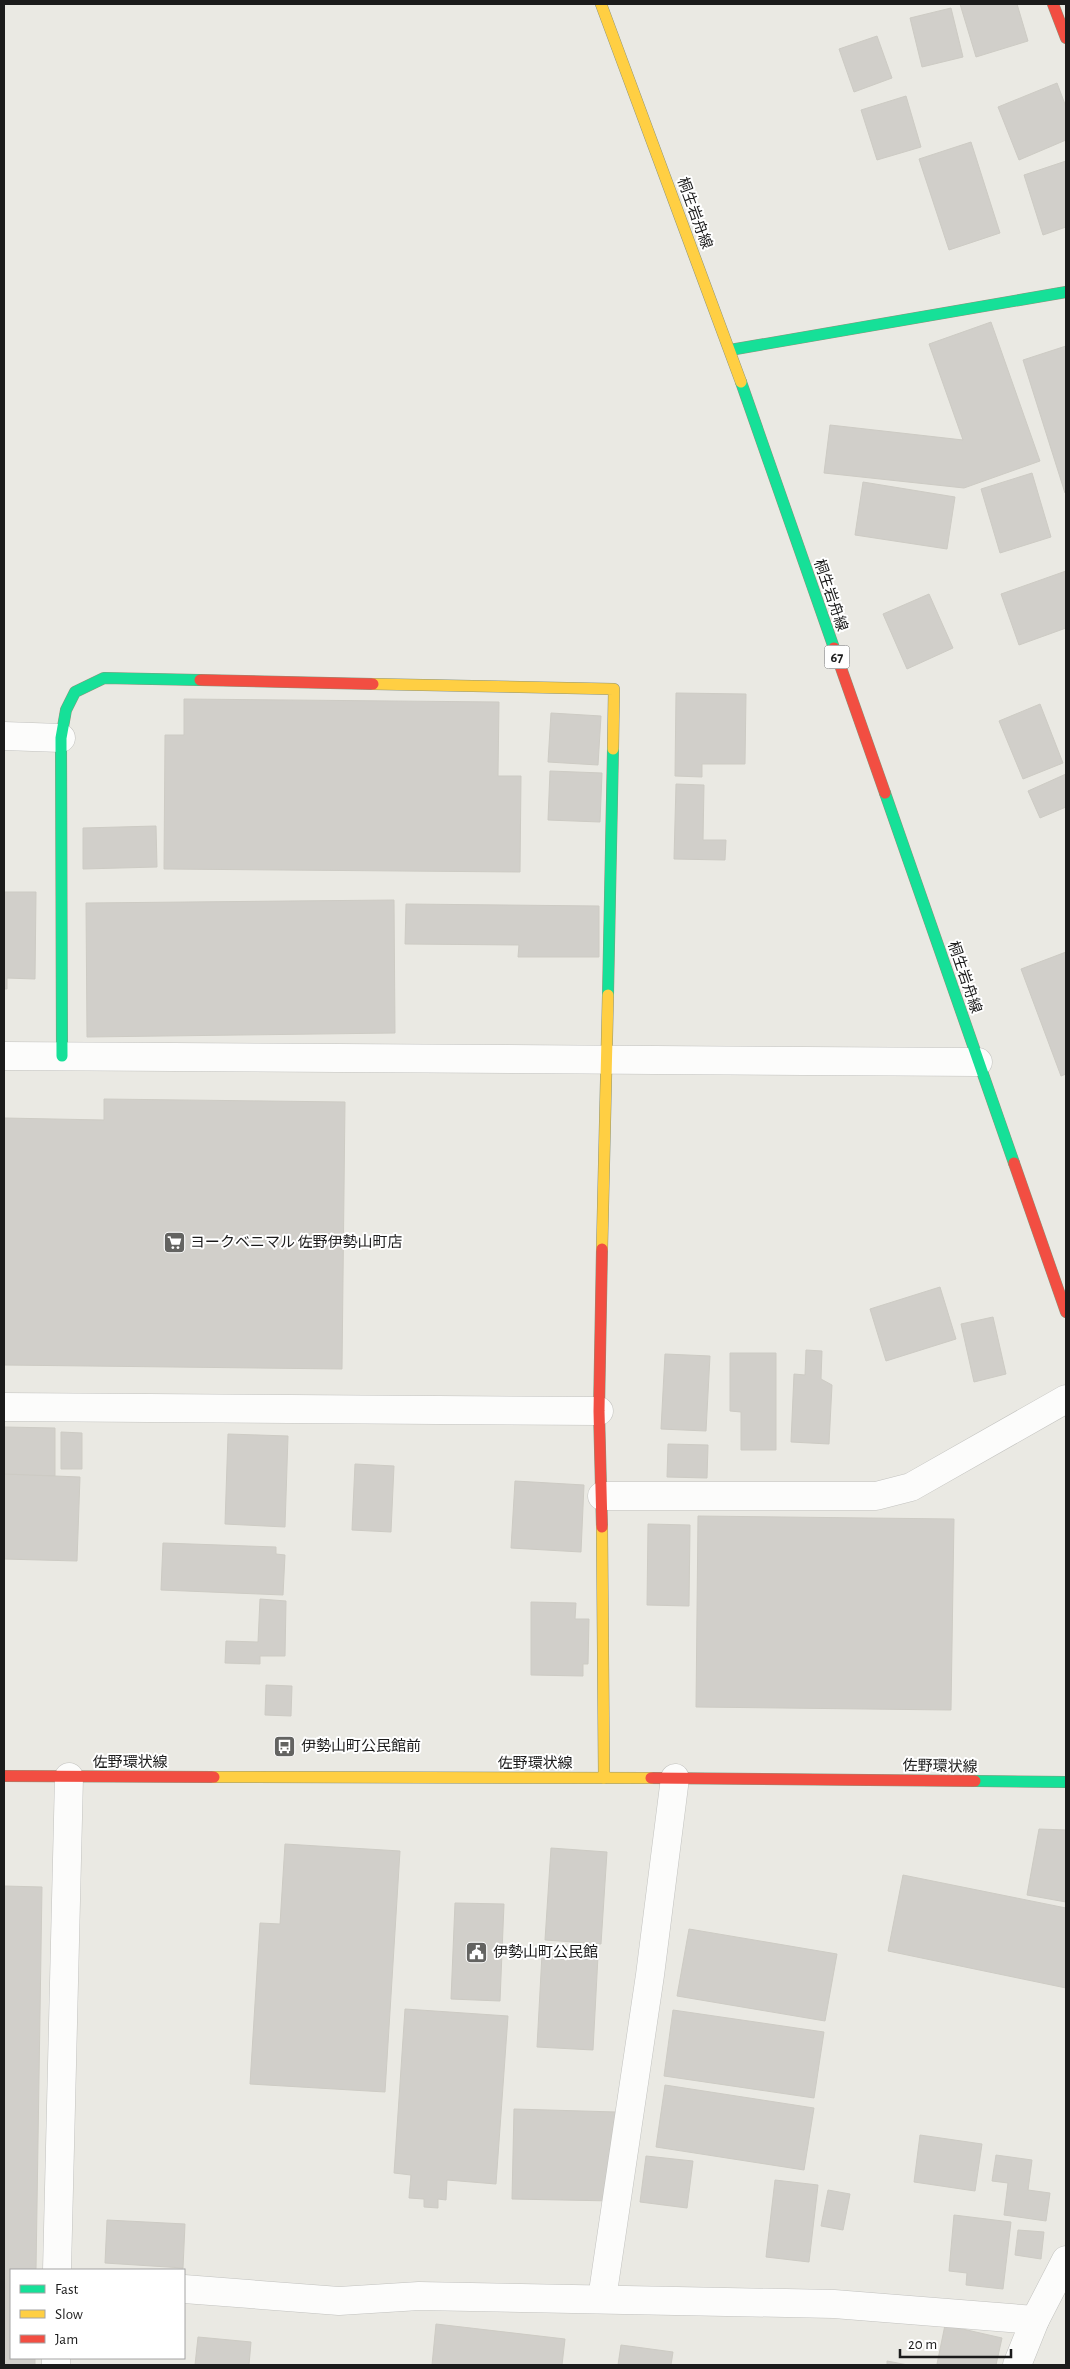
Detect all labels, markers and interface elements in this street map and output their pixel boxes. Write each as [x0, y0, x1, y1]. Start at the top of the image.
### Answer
street label: 桐生岩舟線 [675, 175, 715, 251]
street label: 桐生岩舟線 [811, 557, 851, 633]
road number: 67 [824, 646, 850, 669]
street label: 桐生岩舟線 [945, 939, 985, 1015]
supermarket icon: ヨークベニマル 佐野伊勢山町店 [162, 1230, 186, 1254]
place label: ヨークベニマル 佐野伊勢山町店 [190, 1234, 402, 1250]
bus stop icon: 伊勢山町公民館前 [273, 1734, 297, 1758]
place label: 伊勢山町公民館前 [301, 1738, 421, 1754]
street label: 佐野環状線 [92, 1753, 168, 1770]
street label: 佐野環状線 [497, 1754, 573, 1771]
street label: 佐野環状線 [902, 1756, 978, 1775]
public building icon: 伊勢山町公民館 [465, 1940, 489, 1964]
place label: 伊勢山町公民館 [493, 1944, 598, 1960]
legend [10, 2269, 185, 2359]
text: Fast [55, 2282, 79, 2297]
text: Slow [55, 2307, 83, 2322]
scale bar [900, 2326, 1011, 2358]
text: Jam [55, 2332, 78, 2347]
text: 20 m [908, 2337, 937, 2352]

